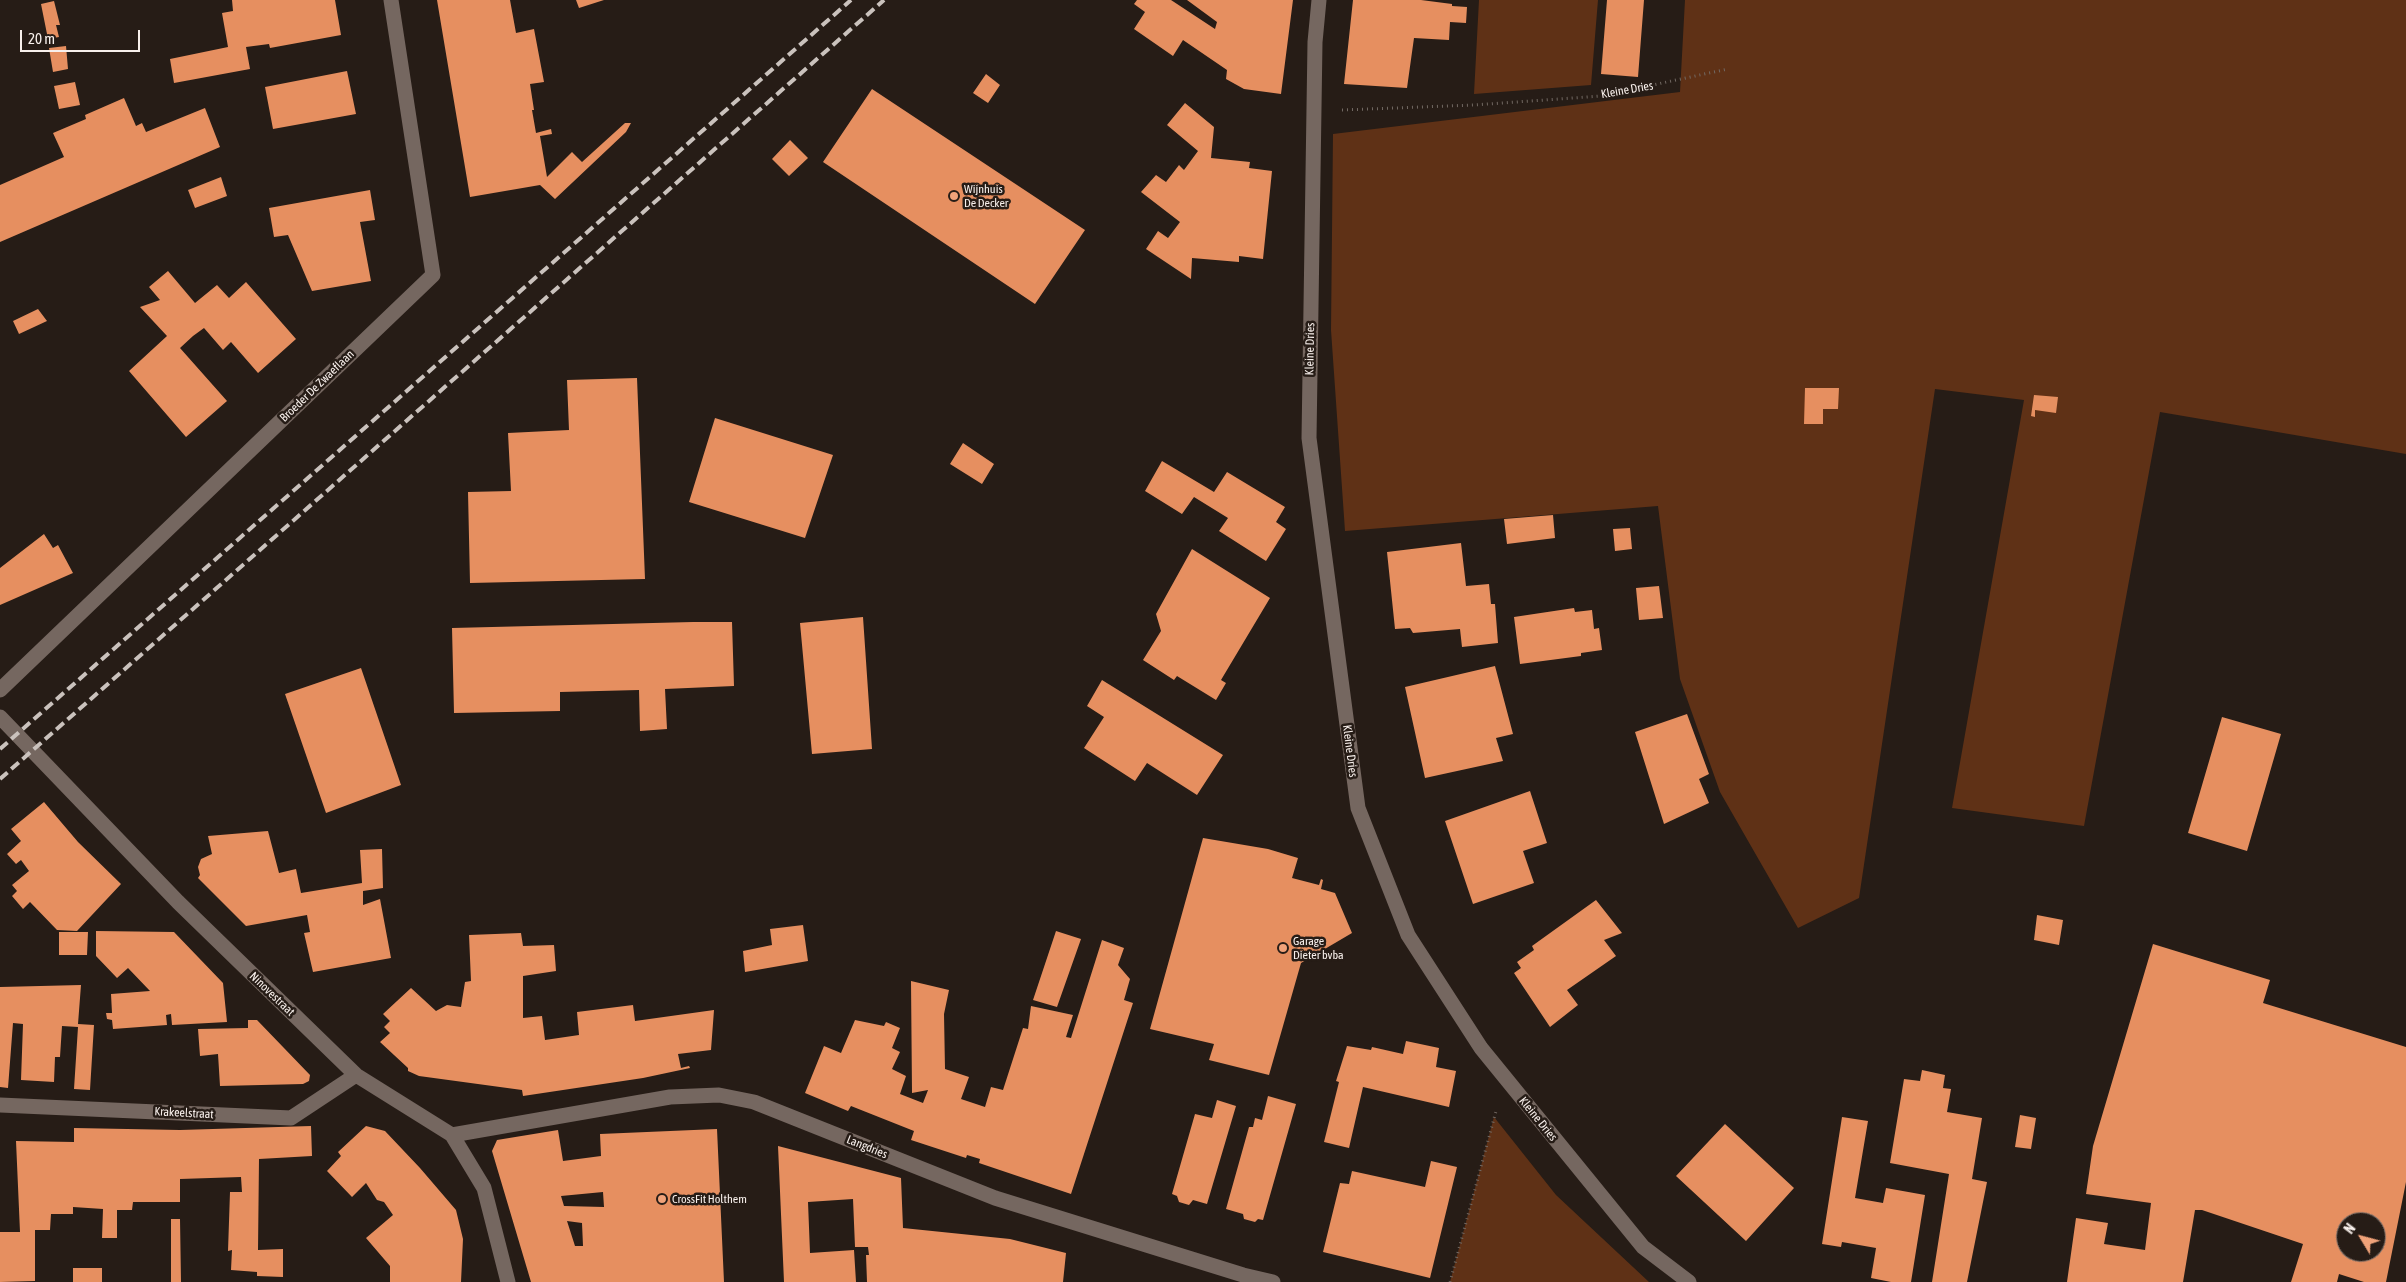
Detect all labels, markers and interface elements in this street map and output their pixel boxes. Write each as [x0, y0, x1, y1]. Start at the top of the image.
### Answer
scale bar [22, 20, 142, 52]
text: 20 m [28, 30, 55, 47]
street label: Kleine Dries [1600, 78, 1654, 102]
place label: Wijnhuis De Decker [964, 182, 1008, 210]
marker: Wijnhuis De Decker [948, 190, 960, 202]
street label: Kleine Dries [1302, 322, 1318, 376]
street label: Broeder De Zwaeflaan [277, 347, 357, 425]
street label: Kleine Dries [1340, 724, 1360, 778]
place label: Garage Dieter bvba [1293, 934, 1344, 962]
marker: Garage Dieter bvba [1277, 942, 1289, 954]
street label: Ninovestraat [246, 969, 298, 1019]
street label: Kleine Dries [1516, 1094, 1560, 1144]
street label: Krakeelstraat [154, 1104, 214, 1122]
street label: Langdries [845, 1132, 889, 1162]
place label: CrossFit Holthem [672, 1192, 747, 1206]
marker: CrossFit Holthem [656, 1193, 668, 1205]
north arrow [2336, 1212, 2386, 1262]
text: N [2341, 1220, 2359, 1237]

